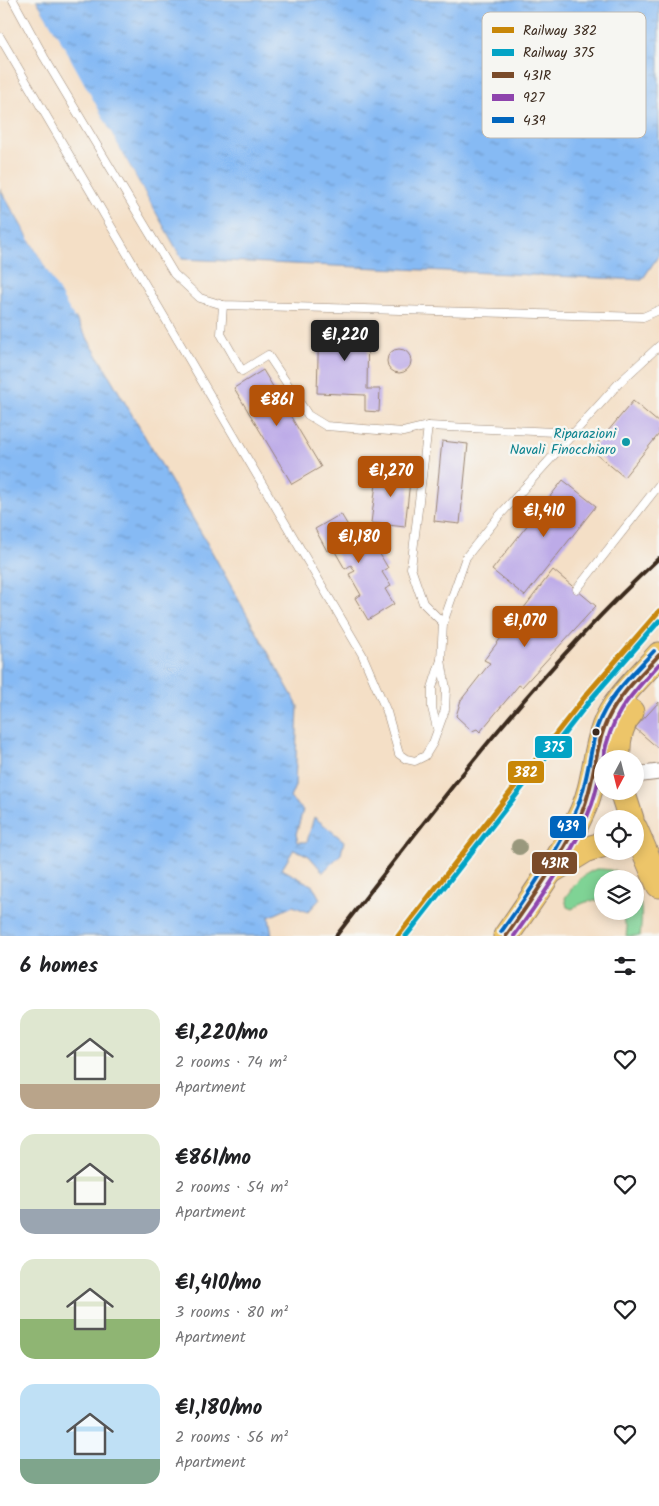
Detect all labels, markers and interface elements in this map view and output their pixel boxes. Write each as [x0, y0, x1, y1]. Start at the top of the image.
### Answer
legend [482, 12, 646, 138]
text: Railway 382 [523, 20, 597, 42]
text: Railway 375 [523, 42, 596, 64]
text: 431R [523, 65, 551, 87]
text: 927 [523, 87, 545, 109]
text: 439 [523, 110, 546, 132]
pin: €1,220 [304, 320, 386, 362]
text: €1,220 [322, 323, 368, 348]
pin: €861 [247, 384, 307, 427]
text: €861 [260, 388, 294, 413]
place label: Riparazioni Navali Finocchiaro [510, 423, 617, 461]
marker: Riparazioni Navali Finocchiaro [620, 436, 632, 448]
pin: €1,270 [350, 456, 432, 498]
text: €1,270 [369, 459, 413, 484]
pin: €1,410 [503, 496, 585, 538]
text: €1,410 [524, 499, 564, 524]
pin: €1,180 [318, 522, 400, 564]
text: €1,180 [338, 525, 380, 550]
pin: €1,070 [484, 606, 566, 648]
text: €1,070 [503, 609, 547, 634]
unlabelled marker [591, 727, 601, 737]
line badge: 375 [534, 735, 573, 759]
text: 375 [542, 737, 567, 759]
north arrow [594, 750, 644, 800]
map controls [594, 750, 644, 920]
line badge: 382 [507, 760, 545, 784]
text: 382 [513, 762, 538, 784]
button: locate [594, 810, 644, 860]
line badge: 439 [549, 815, 587, 839]
text: 439 [557, 816, 579, 838]
line badge: 431R [531, 851, 578, 875]
text: 431R [541, 853, 570, 875]
button: layers [594, 870, 644, 920]
text: 6 homes [20, 950, 98, 983]
icon: filters [611, 952, 639, 980]
text: €1,220/mo [175, 1017, 268, 1050]
icon: home [60, 1029, 120, 1089]
icon: heart [611, 1045, 639, 1073]
text: 2 rooms · 74 m² [175, 1050, 287, 1075]
text: Apartment [175, 1075, 246, 1100]
text: €861/mo [175, 1142, 251, 1175]
icon: home [60, 1154, 120, 1214]
icon: heart [611, 1170, 639, 1198]
text: 2 rooms · 54 m² [175, 1175, 288, 1200]
text: Apartment [175, 1200, 246, 1225]
text: €1,410/mo [175, 1267, 261, 1300]
icon: home [60, 1279, 120, 1339]
icon: heart [611, 1295, 639, 1323]
text: 3 rooms · 80 m² [175, 1300, 288, 1325]
text: Apartment [175, 1325, 246, 1350]
text: €1,180/mo [175, 1392, 262, 1425]
icon: home [60, 1404, 120, 1464]
icon: heart [611, 1420, 639, 1448]
text: 2 rooms · 56 m² [175, 1425, 288, 1450]
text: Apartment [175, 1450, 246, 1475]

